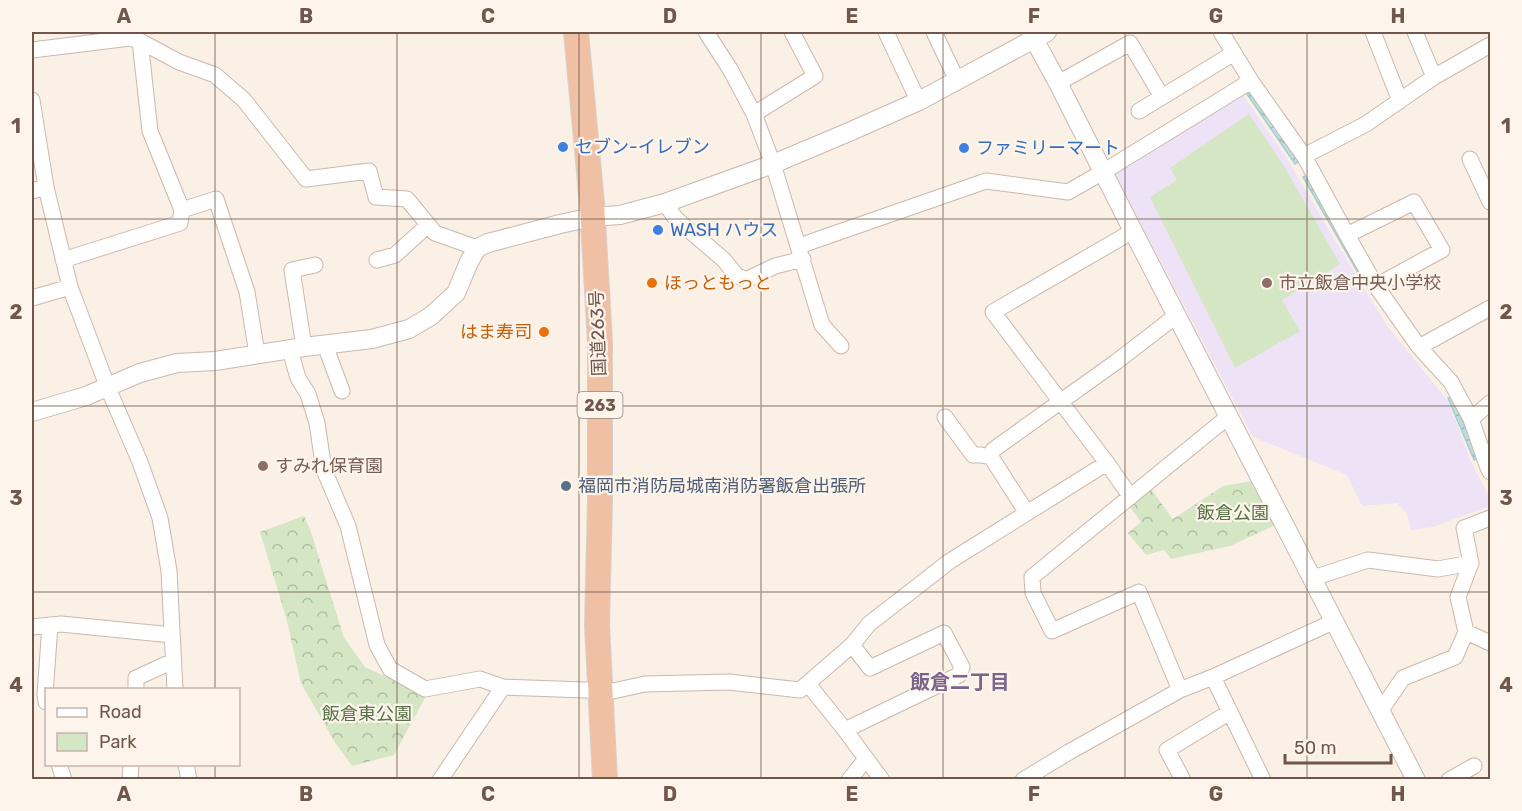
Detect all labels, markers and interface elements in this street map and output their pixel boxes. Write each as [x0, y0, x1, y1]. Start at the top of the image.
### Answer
text: A [117, 4, 132, 28]
text: B [299, 4, 313, 28]
text: C [481, 4, 495, 28]
text: D [663, 4, 677, 28]
text: E [846, 4, 858, 28]
text: F [1028, 4, 1040, 28]
text: G [1209, 4, 1223, 28]
text: H [1391, 4, 1405, 28]
text: 1 [11, 114, 21, 138]
text: 1 [1501, 114, 1511, 138]
place label: セブン-イレブン [575, 136, 710, 158]
place label: ファミリーマート [976, 137, 1120, 159]
marker: セブン-イレブン [556, 140, 570, 154]
marker: ファミリーマート [957, 141, 971, 155]
place label: WASH ハウス [670, 219, 778, 241]
marker: WASH ハウス [651, 223, 665, 237]
place label: ほっともっと [664, 272, 772, 294]
place label: 市立飯倉中央小学校 [1279, 272, 1441, 294]
marker: ほっともっと [645, 276, 659, 290]
marker: 市立飯倉中央小学校 [1260, 276, 1274, 290]
street label: 国道263号 [586, 290, 610, 376]
text: 2 [10, 300, 23, 324]
text: 2 [1500, 300, 1513, 324]
place label: はま寿司 [460, 321, 532, 343]
marker: はま寿司 [537, 325, 551, 339]
road number: 263 [578, 392, 622, 418]
place label: すみれ保育園 [275, 455, 383, 477]
marker: すみれ保育園 [256, 459, 270, 473]
place label: 福岡市消防局城南消防署飯倉出張所 [578, 475, 866, 497]
marker: 福岡市消防局城南消防署飯倉出張所 [559, 479, 573, 493]
text: 3 [9, 486, 23, 510]
text: 3 [1499, 486, 1513, 510]
park label: 飯倉公園 [1197, 502, 1269, 524]
district label: 飯倉二丁目 [910, 670, 1010, 694]
text: 4 [9, 673, 23, 697]
text: 4 [1499, 673, 1513, 697]
legend [45, 688, 240, 766]
text: Road [99, 701, 142, 723]
park label: 飯倉東公園 [322, 703, 412, 725]
scale bar [1285, 727, 1392, 765]
text: Park [99, 731, 137, 753]
text: 50 m [1294, 737, 1337, 759]
text: A [117, 782, 132, 806]
text: B [299, 782, 313, 806]
text: C [481, 782, 495, 806]
text: D [663, 782, 677, 806]
text: E [846, 782, 858, 806]
text: F [1028, 782, 1040, 806]
text: G [1209, 782, 1223, 806]
text: H [1391, 782, 1405, 806]

